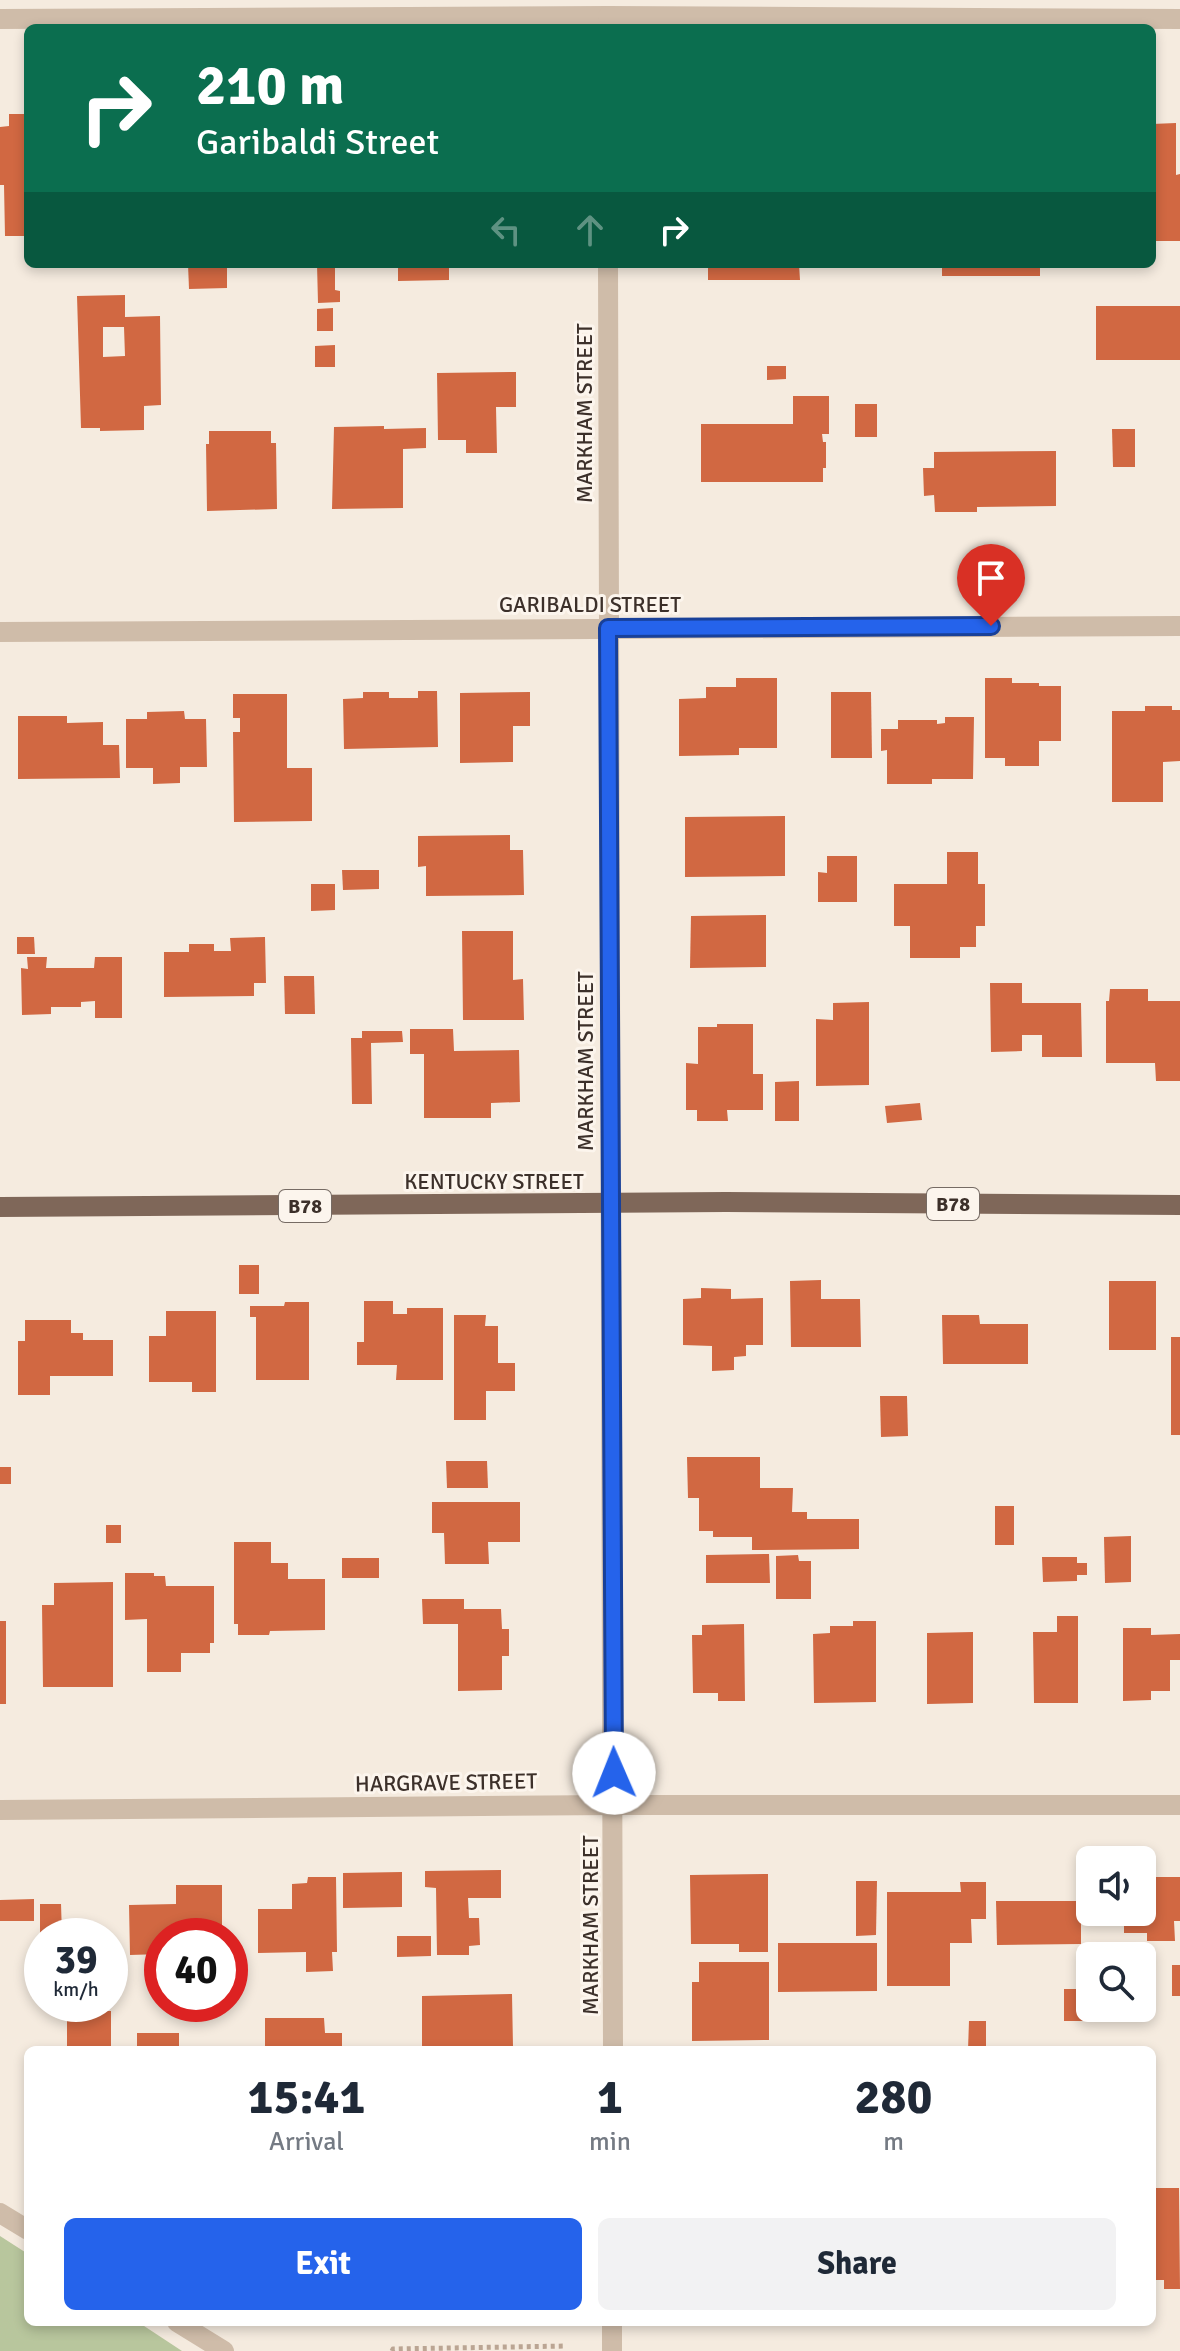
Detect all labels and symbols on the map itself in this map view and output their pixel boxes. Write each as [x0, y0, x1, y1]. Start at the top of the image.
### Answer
street label: MARKHAM STREET [571, 323, 598, 503]
pin [957, 544, 1025, 626]
street label: GARIBALDI STREET [499, 591, 681, 618]
street label: MARKHAM STREET [572, 971, 599, 1151]
street label: KENTUCKY STREET [404, 1168, 584, 1195]
road number: B78 [927, 1188, 979, 1220]
road number: B78 [279, 1190, 331, 1222]
position arrow [572, 1731, 656, 1815]
street label: HARGRAVE STREET [355, 1767, 538, 1798]
street label: MARKHAM STREET [577, 1835, 604, 2015]
speed limit sign: 40 [144, 1918, 248, 2022]

